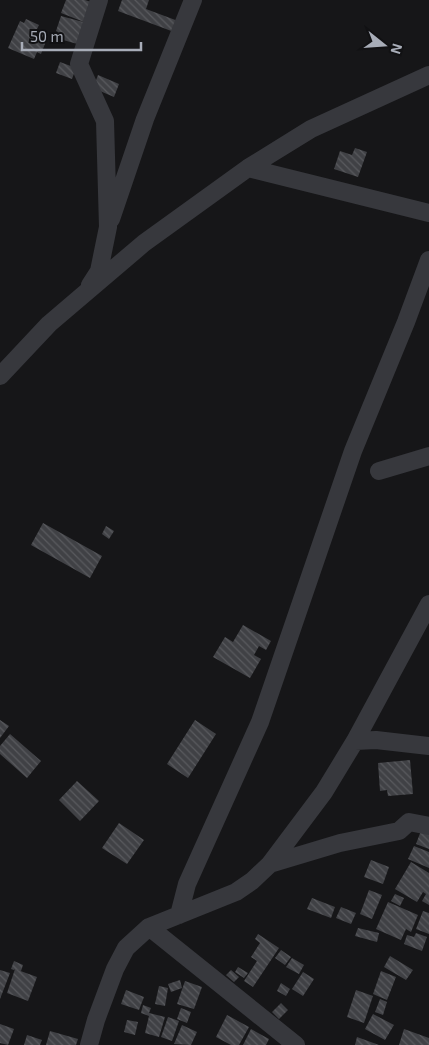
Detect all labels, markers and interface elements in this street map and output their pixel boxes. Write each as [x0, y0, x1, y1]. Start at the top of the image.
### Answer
scale bar [22, 20, 141, 52]
north arrow [359, 20, 409, 70]
text: 50 m [30, 27, 64, 45]
text: N [387, 42, 407, 56]

